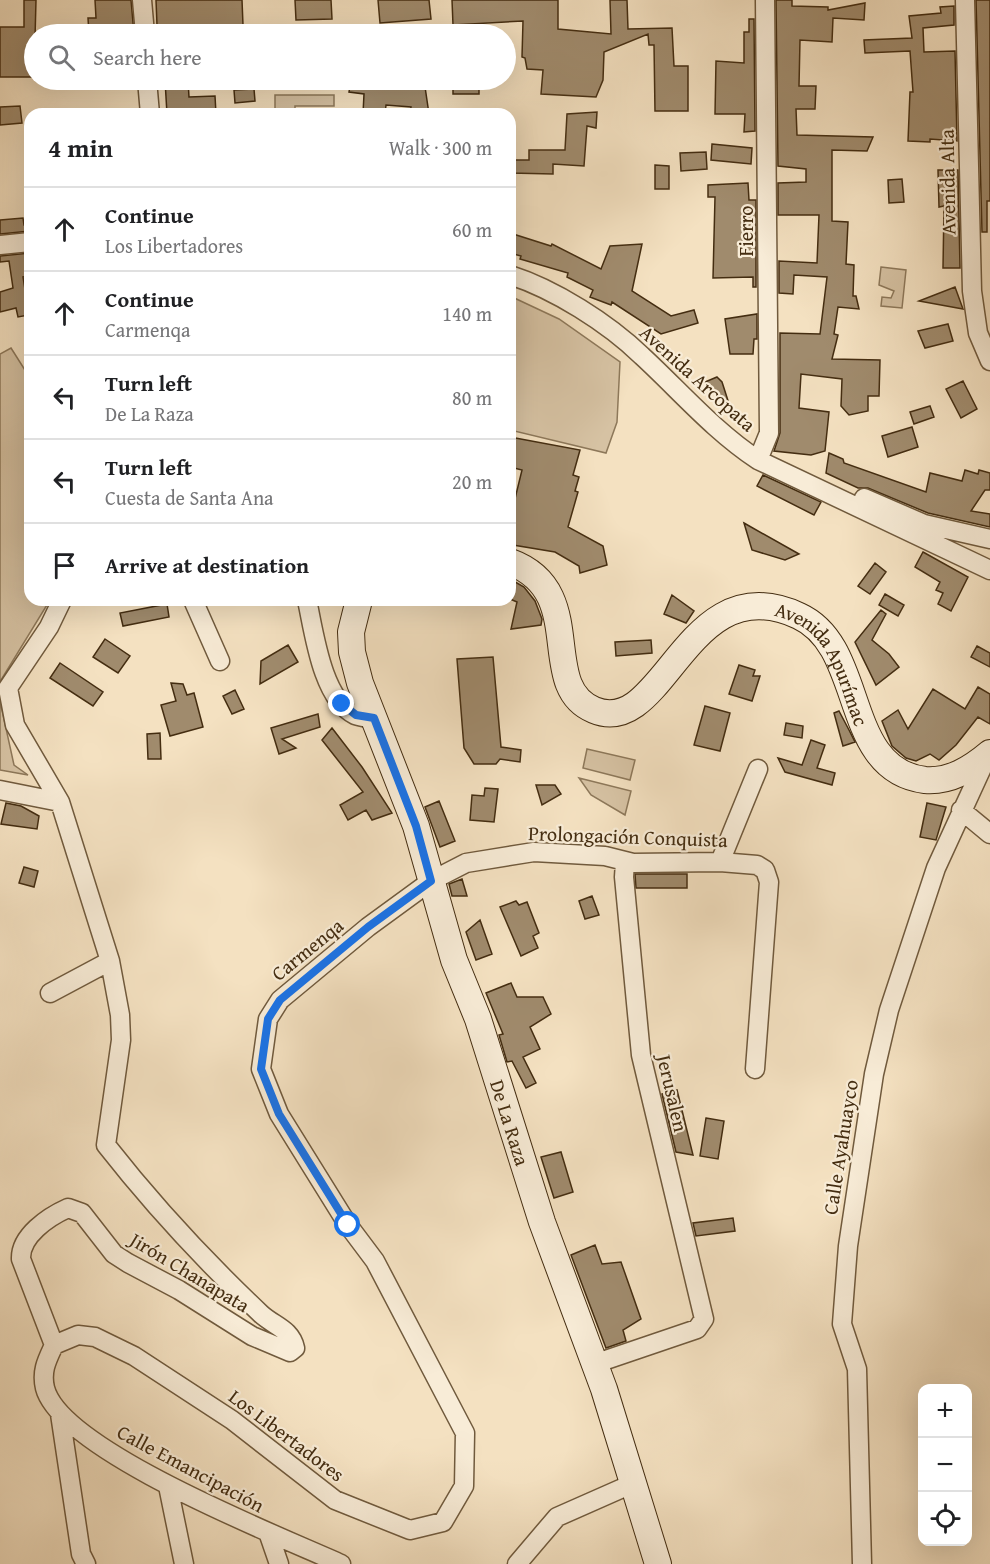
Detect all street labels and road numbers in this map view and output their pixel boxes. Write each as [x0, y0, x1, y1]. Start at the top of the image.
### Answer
street label: Avenida Alta [932, 128, 962, 235]
street label: Fierro [731, 205, 760, 257]
street label: Avenida Arcopata [634, 318, 763, 438]
street label: Avenida Apurímac [772, 594, 876, 730]
street label: Prolongación Conquista [528, 818, 729, 854]
street label: Carmenqa [265, 910, 350, 987]
street label: Jerusalen [649, 1049, 696, 1134]
street label: De La Raza [483, 1076, 538, 1170]
street label: Calle Ayahuayco [815, 1077, 865, 1217]
street label: Jirón Chanapata [122, 1223, 256, 1319]
street label: Los Libertadores [223, 1382, 351, 1488]
street label: Calle Emancipación [112, 1417, 270, 1519]

